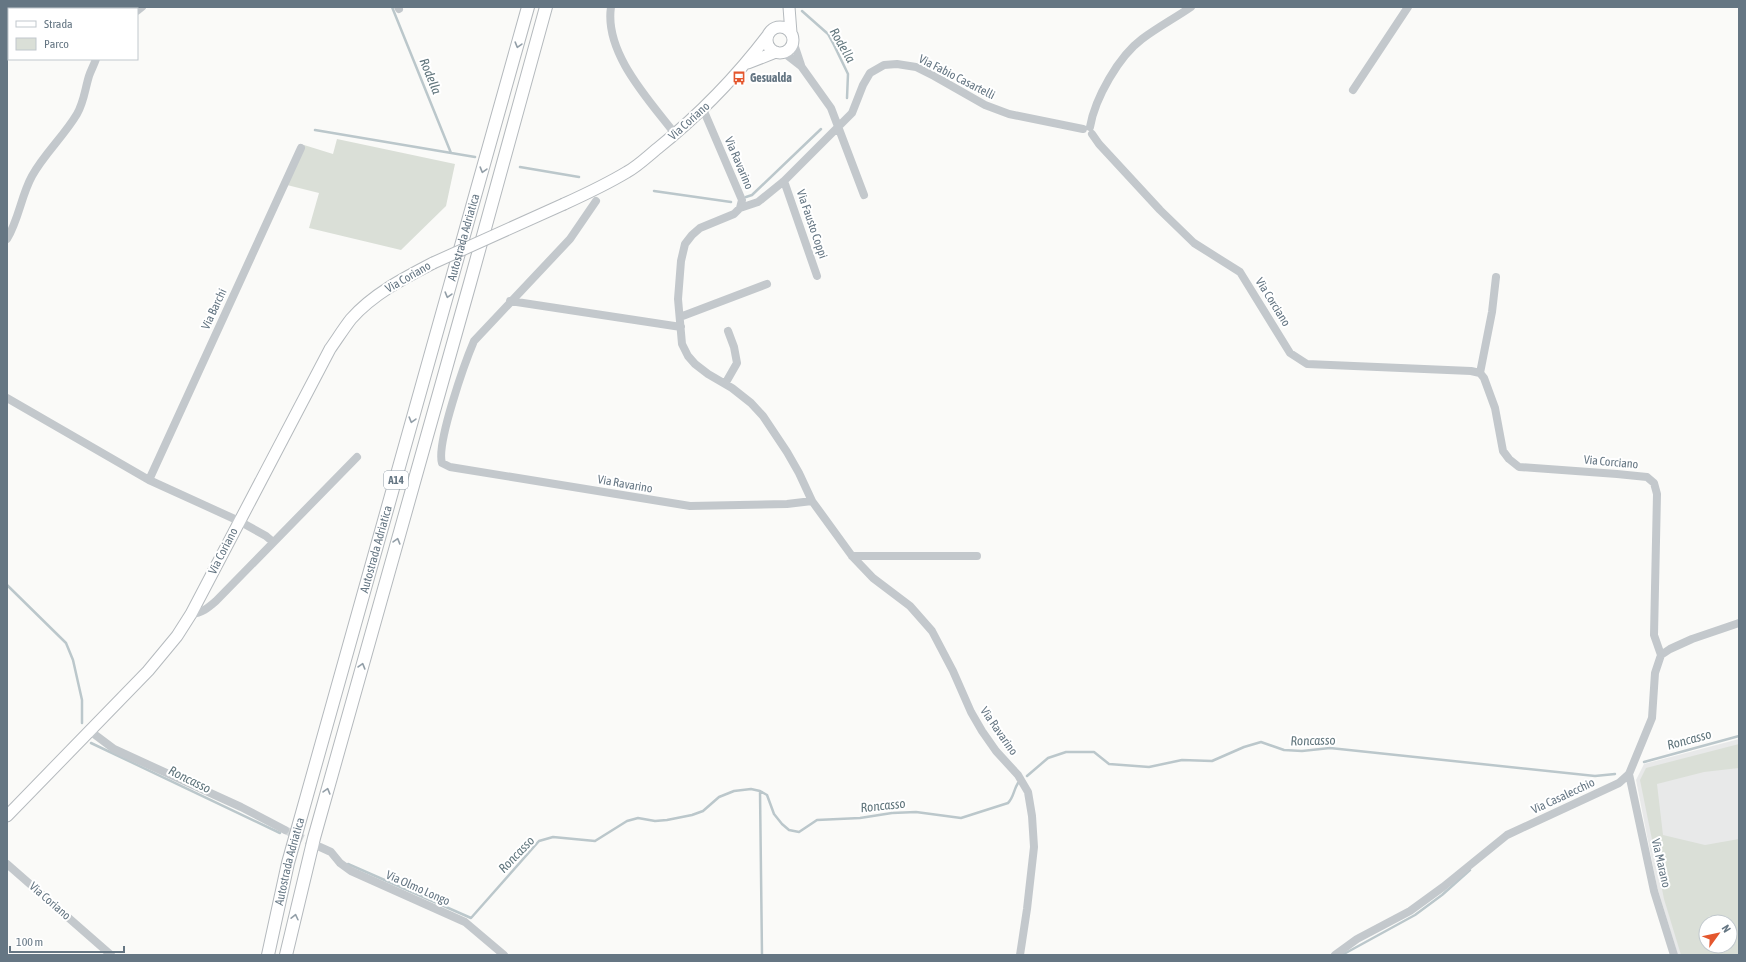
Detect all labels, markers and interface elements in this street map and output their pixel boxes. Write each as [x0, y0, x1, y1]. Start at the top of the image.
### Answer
legend [8, 8, 138, 60]
text: Strada [44, 17, 73, 31]
water label: Rodella [827, 25, 858, 65]
text: Parco [44, 37, 69, 51]
one-way arrow [514, 41, 523, 48]
street label: Via Fabio Casartelli [916, 52, 998, 102]
water label: Rodella [417, 56, 444, 96]
bus stop icon: Gesualda [731, 70, 747, 86]
place label: Gesualda [750, 71, 792, 85]
street label: Via Coriano [666, 99, 713, 143]
street label: Via Ravarino [722, 135, 756, 192]
one-way arrow [479, 166, 488, 173]
street label: Via Fausto Coppi [794, 188, 830, 260]
street label: Autostrada Adriatica [445, 192, 482, 283]
street label: Via Coriano [383, 258, 434, 296]
street label: Via Corciano [1253, 275, 1294, 329]
street label: Via Barchi [198, 286, 230, 332]
one-way arrow [444, 292, 452, 298]
one-way arrow [409, 417, 417, 423]
street label: Via Corciano [1583, 453, 1639, 471]
road number: A14 [384, 471, 408, 489]
street label: Via Ravarino [596, 472, 654, 496]
street label: Autostrada Adriatica [357, 504, 395, 594]
street label: Via Coriano [205, 525, 241, 577]
one-way arrow [393, 537, 401, 544]
one-way arrow [357, 663, 366, 670]
street label: Via Ravarino [977, 704, 1021, 758]
water label: Roncasso [1665, 726, 1713, 753]
water label: Roncasso [1290, 733, 1336, 748]
water label: Roncasso [166, 763, 213, 796]
street label: Via Casalecchio [1529, 775, 1597, 817]
one-way arrow [322, 788, 331, 795]
water label: Roncasso [860, 796, 906, 815]
street label: Autostrada Adriatica [272, 816, 307, 907]
water label: Roncasso [495, 833, 537, 876]
street label: Via Marano [1649, 837, 1674, 889]
street label: Via Olmo Longo [384, 868, 453, 909]
street label: Via Coriano [26, 879, 74, 923]
one-way arrow [291, 914, 299, 920]
north arrow [1698, 914, 1738, 954]
text: N [1720, 923, 1733, 935]
scale bar [10, 928, 124, 954]
text: 100 m [16, 935, 43, 949]

